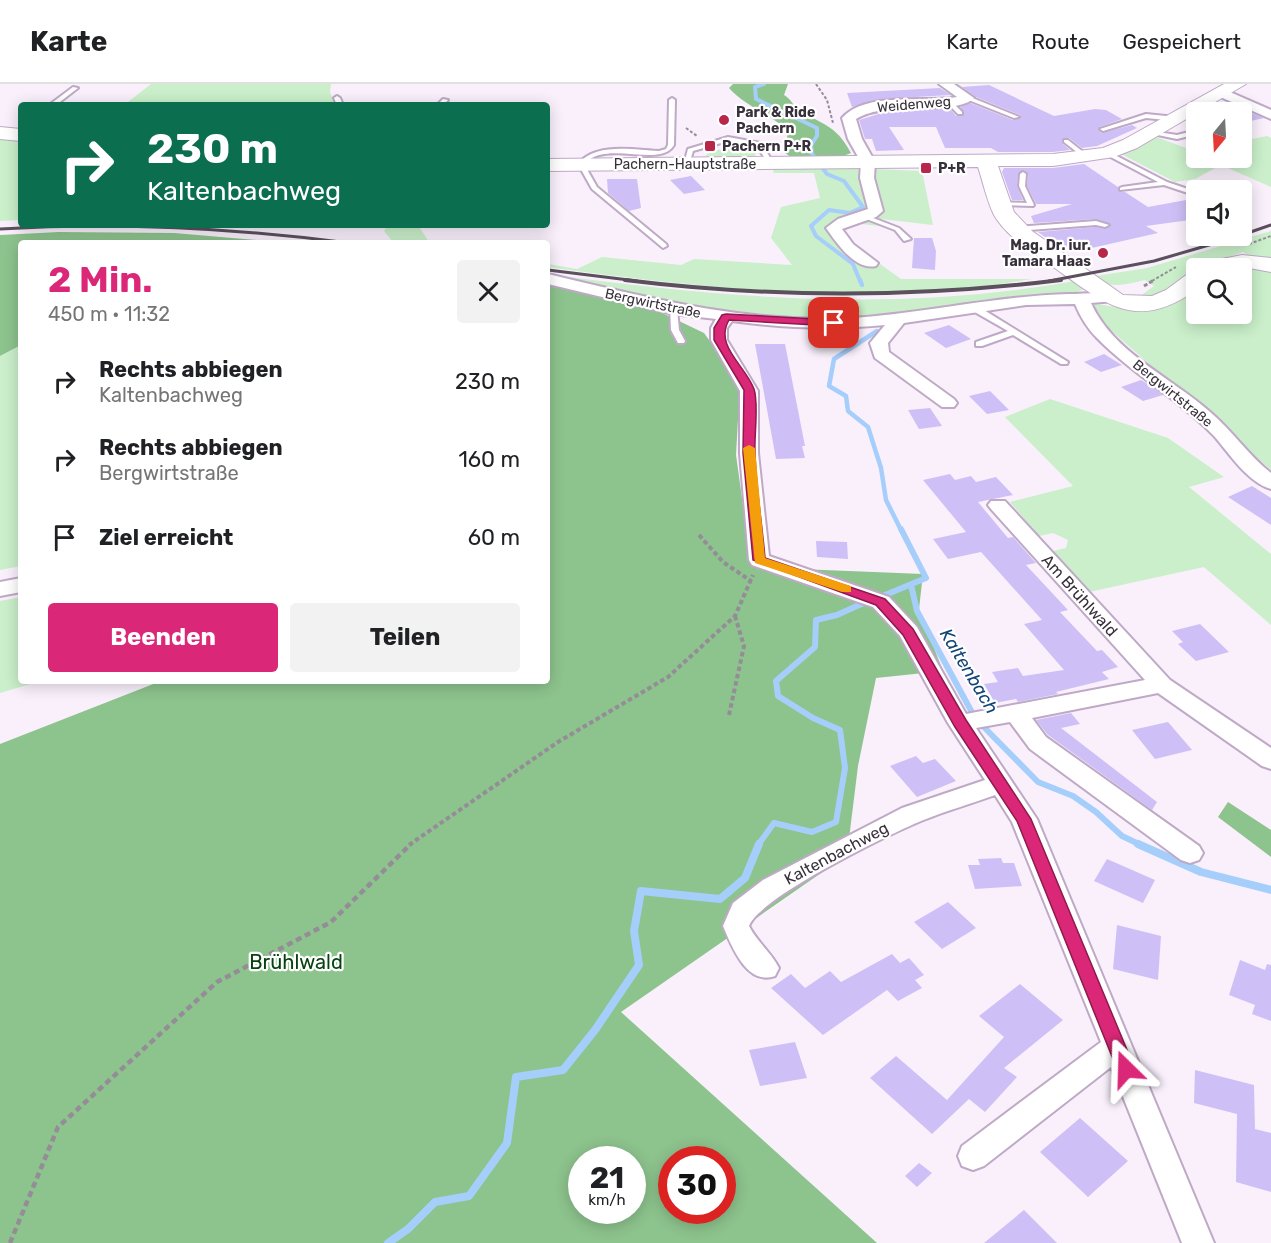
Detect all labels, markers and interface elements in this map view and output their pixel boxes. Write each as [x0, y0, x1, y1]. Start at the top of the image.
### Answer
text: Karte [30, 25, 107, 58]
text: Karte [946, 29, 998, 54]
text: Route [1031, 29, 1090, 54]
text: Gespeichert [1123, 29, 1241, 54]
street label: Weidenweg [876, 93, 952, 116]
north arrow [1186, 102, 1252, 168]
map controls [1186, 102, 1252, 324]
place label: Park & Ride Pachern [736, 104, 815, 137]
marker: Park & Ride Pachern [717, 113, 731, 127]
text: 230 m [147, 124, 278, 174]
icon: right [48, 126, 126, 204]
place label: Pachern P+R [722, 138, 812, 155]
marker: Pachern P+R [703, 139, 717, 153]
street label: Pachern-Hauptstraße [614, 156, 756, 173]
place label: P+R [938, 160, 966, 177]
marker: P+R [919, 161, 933, 175]
text: Kaltenbachweg [147, 175, 341, 207]
button: sound [1186, 180, 1252, 246]
place label: Mag. Dr. iur. Tamara Haas [1002, 237, 1091, 270]
marker: Mag. Dr. iur. Tamara Haas [1096, 246, 1110, 260]
text: 2 Min. [48, 258, 153, 301]
button: search [1186, 258, 1252, 324]
button: close [457, 260, 520, 323]
street label: Bergwirtstraße [603, 285, 703, 322]
pin [808, 297, 859, 348]
text: 450 m · 11:32 [48, 302, 170, 326]
icon: arrive [817, 306, 850, 339]
text: Rechts abbiegen [99, 356, 283, 383]
street label: Bergwirtstraße [1129, 356, 1216, 431]
icon: right [48, 365, 81, 398]
text: 230 m [455, 368, 520, 395]
text: Kaltenbachweg [99, 383, 243, 407]
text: Rechts abbiegen [99, 434, 283, 461]
icon: right [48, 443, 81, 476]
text: 160 m [458, 446, 520, 473]
text: Bergwirtstraße [99, 461, 239, 485]
icon: arrive [48, 521, 81, 554]
text: Ziel erreicht [99, 524, 233, 551]
text: 60 m [468, 524, 520, 551]
street label: Am Brühlwald [1038, 550, 1121, 640]
button: Beenden [48, 603, 278, 672]
button: Teilen [290, 603, 520, 672]
water label: Kaltenbach [935, 624, 1003, 718]
street label: Kaltenbachweg [781, 818, 891, 889]
park label: Brühlwald [249, 950, 343, 974]
position arrow [1094, 1037, 1158, 1101]
speed limit sign: 30 [658, 1146, 736, 1224]
text: 21 [590, 1160, 624, 1196]
text: km/h [588, 1191, 626, 1209]

